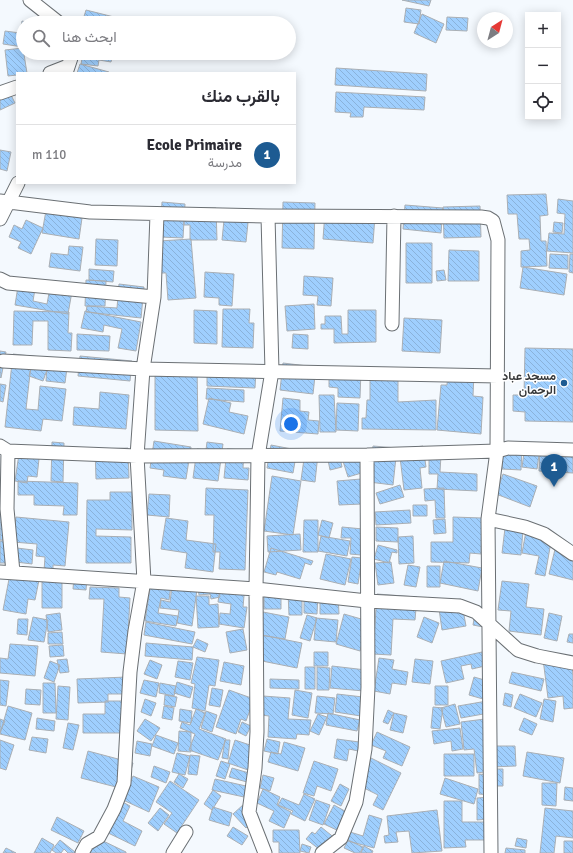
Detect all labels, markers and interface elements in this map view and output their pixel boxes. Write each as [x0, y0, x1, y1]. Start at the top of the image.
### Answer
north arrow [477, 12, 513, 48]
map controls [525, 12, 561, 120]
button: + [525, 12, 561, 48]
search box [16, 16, 296, 60]
icon: search [30, 27, 52, 49]
text: ابحث هنا [62, 28, 117, 46]
button: − [525, 48, 561, 84]
button: locate [525, 84, 561, 120]
text: بالقرب منك [202, 86, 280, 107]
text: Ecole Primaire [147, 136, 242, 154]
text: 110 m [32, 147, 66, 163]
text: 1 [263, 147, 271, 163]
text: مدرسة [208, 155, 242, 171]
place label: مسجد عباد الرحمان [502, 369, 556, 398]
marker: مسجد عباد الرحمان [559, 378, 569, 388]
your location [281, 414, 301, 434]
pin: 1 [541, 454, 567, 487]

